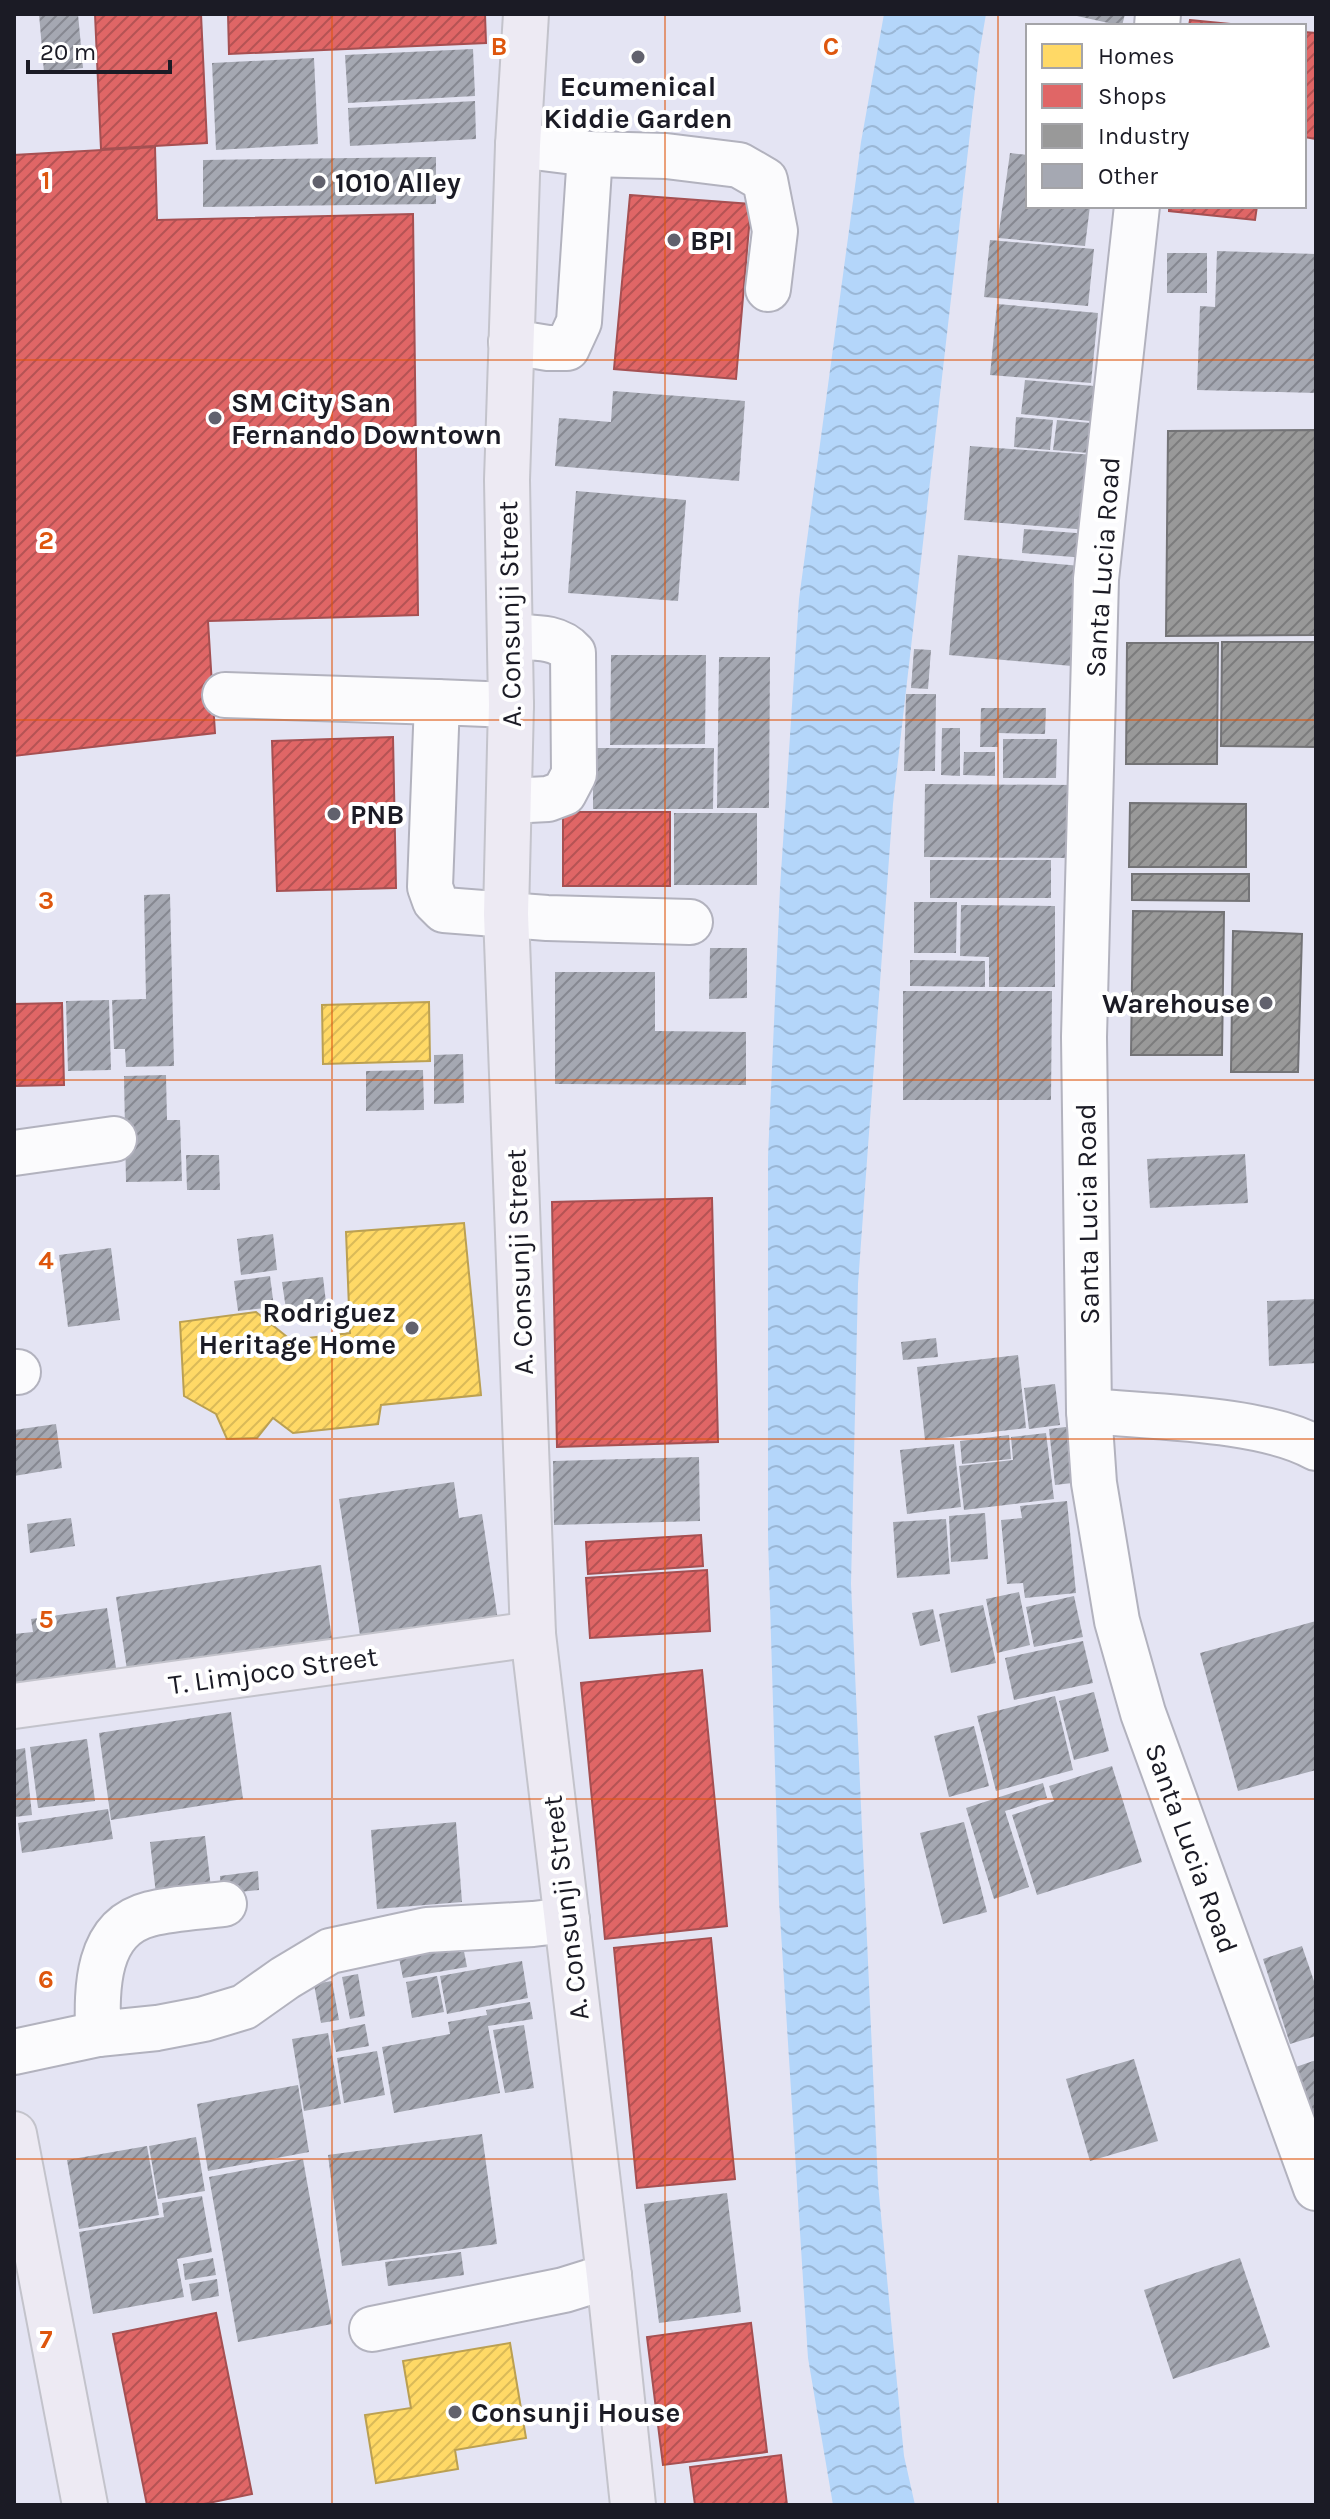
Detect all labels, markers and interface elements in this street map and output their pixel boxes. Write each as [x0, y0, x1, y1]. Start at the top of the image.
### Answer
scale bar [28, 24, 170, 74]
legend [1026, 24, 1306, 208]
text: B [491, 31, 507, 62]
text: C [823, 31, 839, 62]
text: 20 m [40, 38, 96, 66]
text: Homes [1098, 42, 1175, 70]
marker: Ecumenical Kiddie Garden [629, 48, 647, 66]
place label: Ecumenical Kiddie Garden [544, 70, 732, 135]
text: Shops [1098, 82, 1167, 110]
text: Industry [1098, 122, 1189, 150]
text: Other [1098, 162, 1158, 190]
text: 1 [41, 165, 51, 196]
place label: 1010 Alley [335, 166, 461, 199]
marker: 1010 Alley [310, 173, 328, 191]
place label: BPI [690, 224, 733, 257]
marker: BPI [665, 231, 683, 249]
place label: SM City San Fernando Downtown [231, 386, 502, 451]
marker: SM City San Fernando Downtown [206, 409, 224, 427]
street label: Santa Lucia Road [1078, 456, 1127, 679]
street label: A. Consunji Street [491, 501, 528, 727]
text: 2 [38, 525, 54, 556]
place label: PNB [350, 798, 404, 831]
marker: PNB [325, 805, 343, 823]
text: 3 [38, 885, 54, 916]
place label: Warehouse [1102, 987, 1250, 1020]
marker: Warehouse [1257, 994, 1275, 1012]
street label: Santa Lucia Road [1069, 1103, 1106, 1325]
street label: A. Consunji Street [499, 1148, 540, 1376]
text: 4 [38, 1245, 54, 1276]
place label: Rodriguez Heritage Home [199, 1296, 396, 1361]
marker: Rodriguez Heritage Home [403, 1319, 421, 1337]
text: 5 [38, 1604, 54, 1635]
street label: T. Limjoco Street [166, 1639, 380, 1701]
street label: Santa Lucia Road [1138, 1739, 1245, 1958]
street label: A. Consunji Street [535, 1794, 596, 2022]
text: 6 [38, 1964, 54, 1995]
text: 7 [40, 2324, 53, 2355]
place label: Consunji House [471, 2396, 680, 2429]
marker: Consunji House [446, 2403, 464, 2421]

